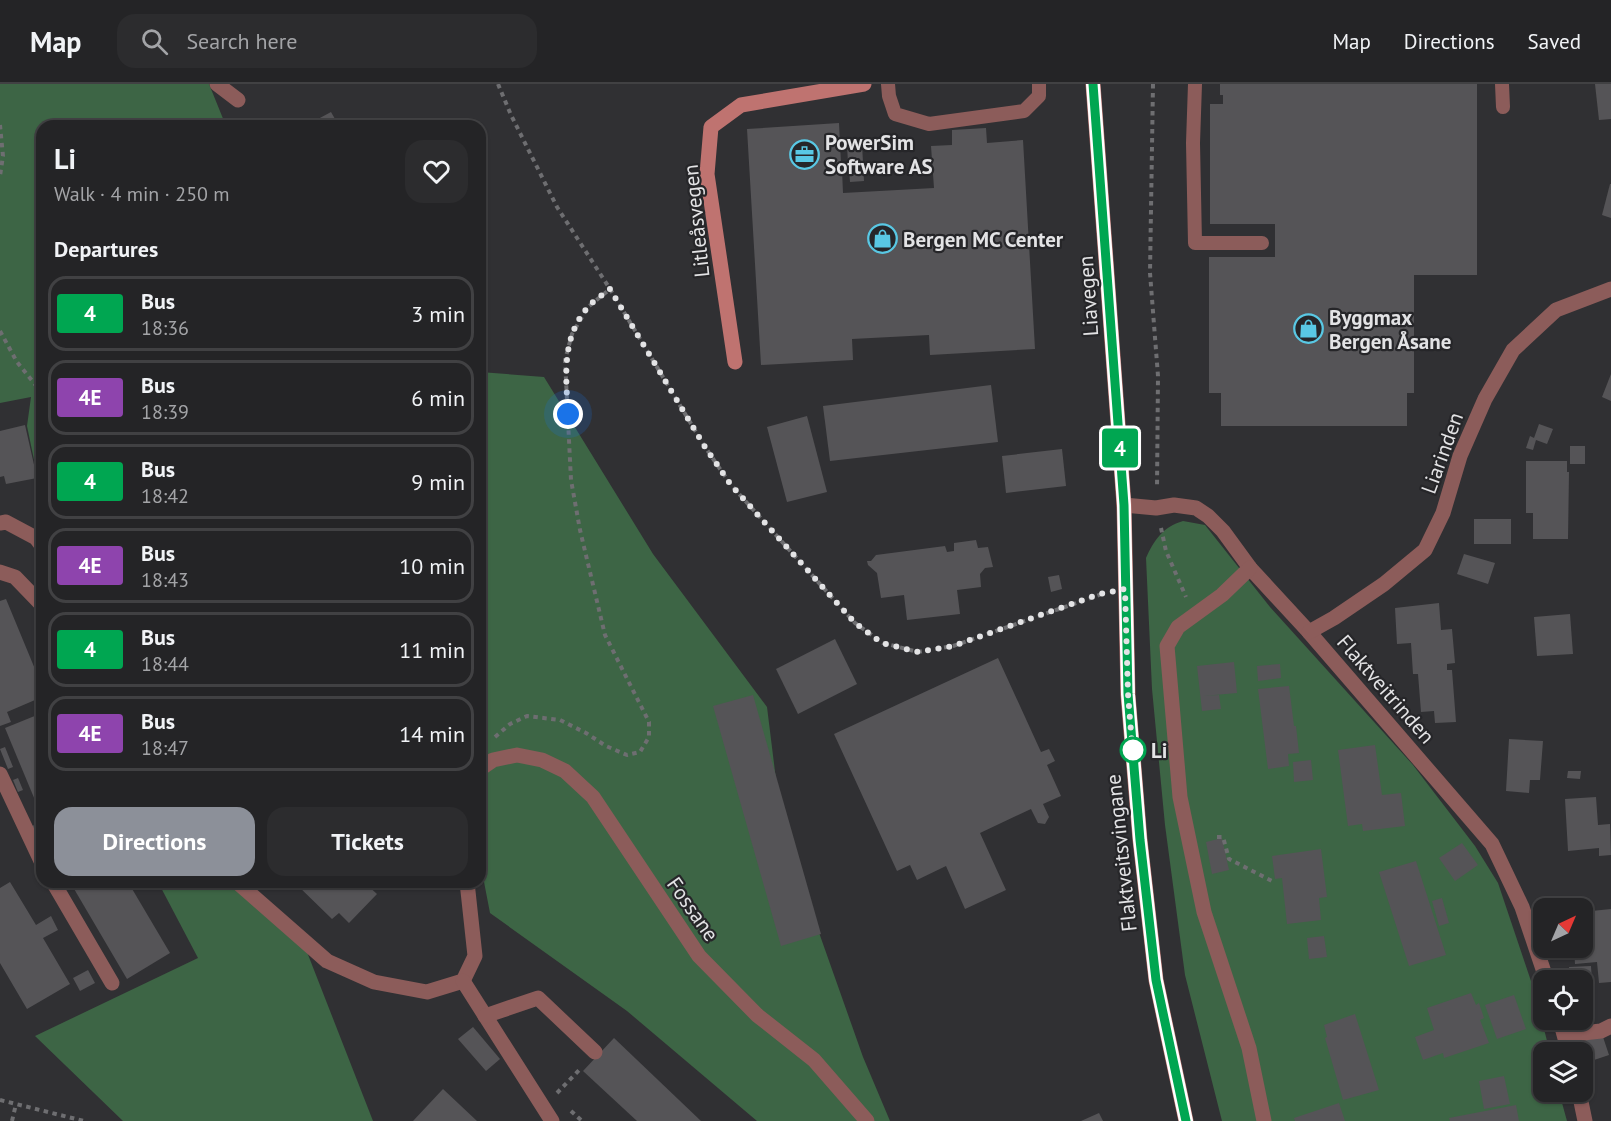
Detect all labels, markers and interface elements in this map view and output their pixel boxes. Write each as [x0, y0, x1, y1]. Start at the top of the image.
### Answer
search box [117, 14, 537, 68]
text: Map [30, 23, 81, 60]
icon: search [138, 25, 171, 58]
text: Search here [186, 27, 297, 55]
text: Map [1332, 28, 1371, 55]
text: Directions [1404, 28, 1495, 55]
text: Saved [1528, 28, 1581, 55]
place label: PowerSim Software AS [825, 129, 933, 180]
office icon: PowerSim Software AS [788, 138, 820, 170]
text: Li [54, 140, 76, 177]
button: heart [405, 140, 468, 203]
street label: Litleåsvegen [677, 163, 715, 279]
text: Walk · 4 min · 250 m [54, 181, 230, 207]
shop icon: Bergen MC Center [866, 223, 898, 255]
place label: Bergen MC Center [903, 226, 1064, 253]
text: Departures [54, 235, 158, 263]
street label: Liavegen [1072, 255, 1104, 337]
text: Bus [141, 287, 175, 315]
text: 4 [84, 300, 96, 327]
text: 3 min [411, 300, 465, 328]
place label: Byggmax Bergen Åsane [1329, 304, 1451, 355]
shop icon: Byggmax Bergen Åsane [1292, 313, 1324, 345]
text: 18:36 [141, 315, 189, 341]
text: Bus [141, 371, 175, 399]
text: 4E [79, 384, 101, 411]
text: 6 min [411, 384, 465, 412]
text: 18:39 [141, 399, 189, 425]
your location [553, 399, 583, 429]
street label: Liarinden [1415, 409, 1469, 497]
line badge: 4 [1100, 428, 1140, 468]
text: 4 [1114, 435, 1126, 462]
text: Bus [141, 455, 175, 483]
text: 4 [84, 468, 96, 495]
text: 9 min [411, 468, 465, 496]
text: 18:42 [141, 483, 189, 509]
text: Bus [141, 539, 175, 567]
text: 4E [79, 552, 101, 579]
text: 10 min [399, 552, 465, 580]
text: 18:43 [141, 567, 189, 593]
text: Bus [141, 623, 175, 651]
street label: Flaktveitrinden [1331, 629, 1441, 749]
text: 4 [84, 636, 96, 663]
text: 11 min [399, 636, 465, 664]
text: 18:44 [141, 651, 189, 677]
text: Bus [141, 707, 175, 735]
text: 4E [79, 720, 101, 747]
text: 14 min [399, 720, 465, 748]
text: 18:47 [141, 735, 189, 761]
marker: Li [1120, 737, 1146, 763]
place label: Li [1151, 737, 1167, 764]
street label: Flaktveitsvingane [1099, 773, 1143, 933]
button: Directions [54, 807, 255, 876]
button: Tickets [267, 807, 468, 876]
street label: Fossane [661, 872, 725, 946]
north arrow [1533, 898, 1593, 958]
map controls [1533, 898, 1593, 1102]
button: locate [1533, 970, 1593, 1030]
button: layers [1533, 1042, 1593, 1102]

